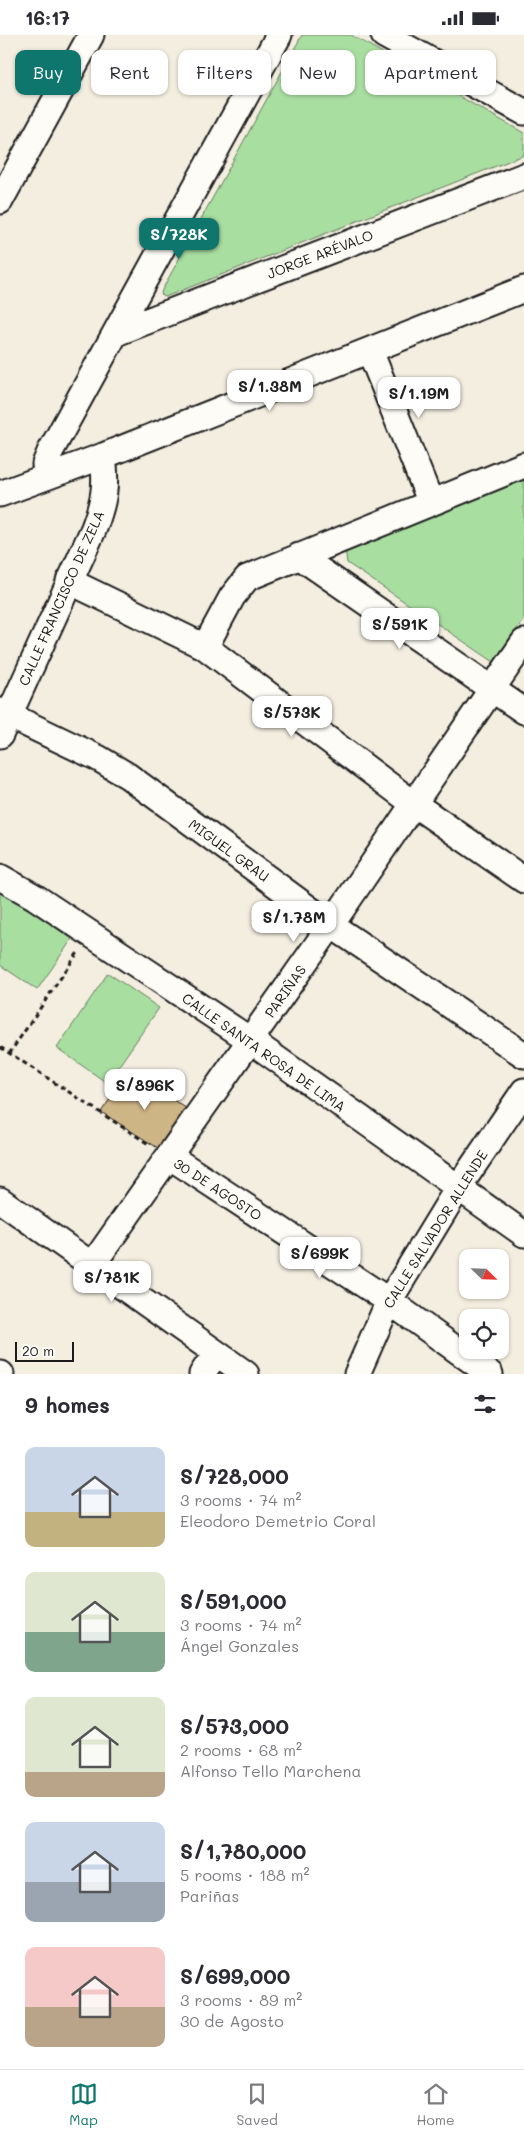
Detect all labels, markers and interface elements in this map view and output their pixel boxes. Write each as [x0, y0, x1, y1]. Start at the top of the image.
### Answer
text: 16:17 [25, 5, 70, 30]
chip: Buy [15, 50, 81, 95]
chip: Rent [91, 50, 168, 95]
chip: Filters [178, 50, 271, 95]
chip: New [281, 50, 355, 95]
chip: Apartment [365, 50, 496, 95]
pin: S/728K [138, 217, 220, 260]
text: S/728K [150, 223, 208, 244]
street label: JORGE ARÉVALO [264, 225, 376, 283]
pin: S/1.38M [224, 369, 316, 412]
text: S/1.38M [238, 375, 302, 396]
pin: S/1.19M [373, 377, 465, 419]
text: S/1.19M [388, 382, 450, 403]
street label: CALLE FRANCISCO DE ZELA [14, 507, 108, 689]
pin: S/591K [359, 607, 441, 650]
text: S/591K [372, 613, 428, 634]
pin: S/573K [251, 695, 333, 738]
text: S/573K [263, 701, 321, 722]
street label: MIGUEL GRAU [185, 814, 273, 886]
pin: S/1.78M [248, 901, 340, 943]
text: S/1.78M [262, 906, 326, 927]
street label: PARIÑAS [260, 961, 310, 1021]
street label: CALLE SANTA ROSA DE LIMA [179, 988, 349, 1116]
pin: S/896K [104, 1069, 186, 1111]
text: S/896K [115, 1074, 175, 1095]
street label: CALLE SALVADOR ALLENDE [378, 1146, 492, 1312]
street label: 30 DE AGOSTO [170, 1153, 266, 1225]
pin: S/699K [279, 1237, 361, 1279]
text: S/699K [291, 1242, 349, 1263]
north arrow [459, 1249, 509, 1299]
map controls [459, 1249, 509, 1359]
pin: S/781K [71, 1261, 153, 1303]
text: S/781K [84, 1266, 140, 1287]
button: locate [459, 1309, 509, 1359]
scale bar [15, 1339, 74, 1362]
text: 20 m [22, 1341, 54, 1360]
icon: filters [471, 1390, 499, 1418]
text: 9 homes [25, 1391, 110, 1418]
text: S/728,000 [180, 1462, 289, 1489]
icon: home [65, 1467, 125, 1527]
text: 3 rooms · 74 m² [180, 1489, 301, 1510]
text: Eleodoro Demetrio Coral [180, 1510, 376, 1531]
text: S/591,000 [180, 1587, 287, 1614]
icon: home [65, 1592, 125, 1652]
text: 3 rooms · 74 m² [180, 1614, 301, 1635]
text: Ángel Gonzales [180, 1635, 299, 1656]
text: S/573,000 [180, 1712, 289, 1739]
icon: home [65, 1717, 125, 1777]
text: 2 rooms · 68 m² [180, 1739, 302, 1760]
text: Alfonso Tello Marchena [180, 1760, 361, 1781]
text: S/1,780,000 [180, 1837, 306, 1864]
icon: home [65, 1842, 125, 1902]
text: 5 rooms · 188 m² [180, 1864, 310, 1885]
text: Pariñas [180, 1885, 239, 1906]
text: S/699,000 [180, 1962, 290, 1989]
icon: home [65, 1967, 125, 2027]
text: 3 rooms · 89 m² [180, 1989, 302, 2010]
text: 30 de Agosto [180, 2010, 284, 2031]
tab: Map [69, 2080, 98, 2129]
tab: Saved [236, 2080, 278, 2129]
tab: Home [417, 2080, 455, 2129]

